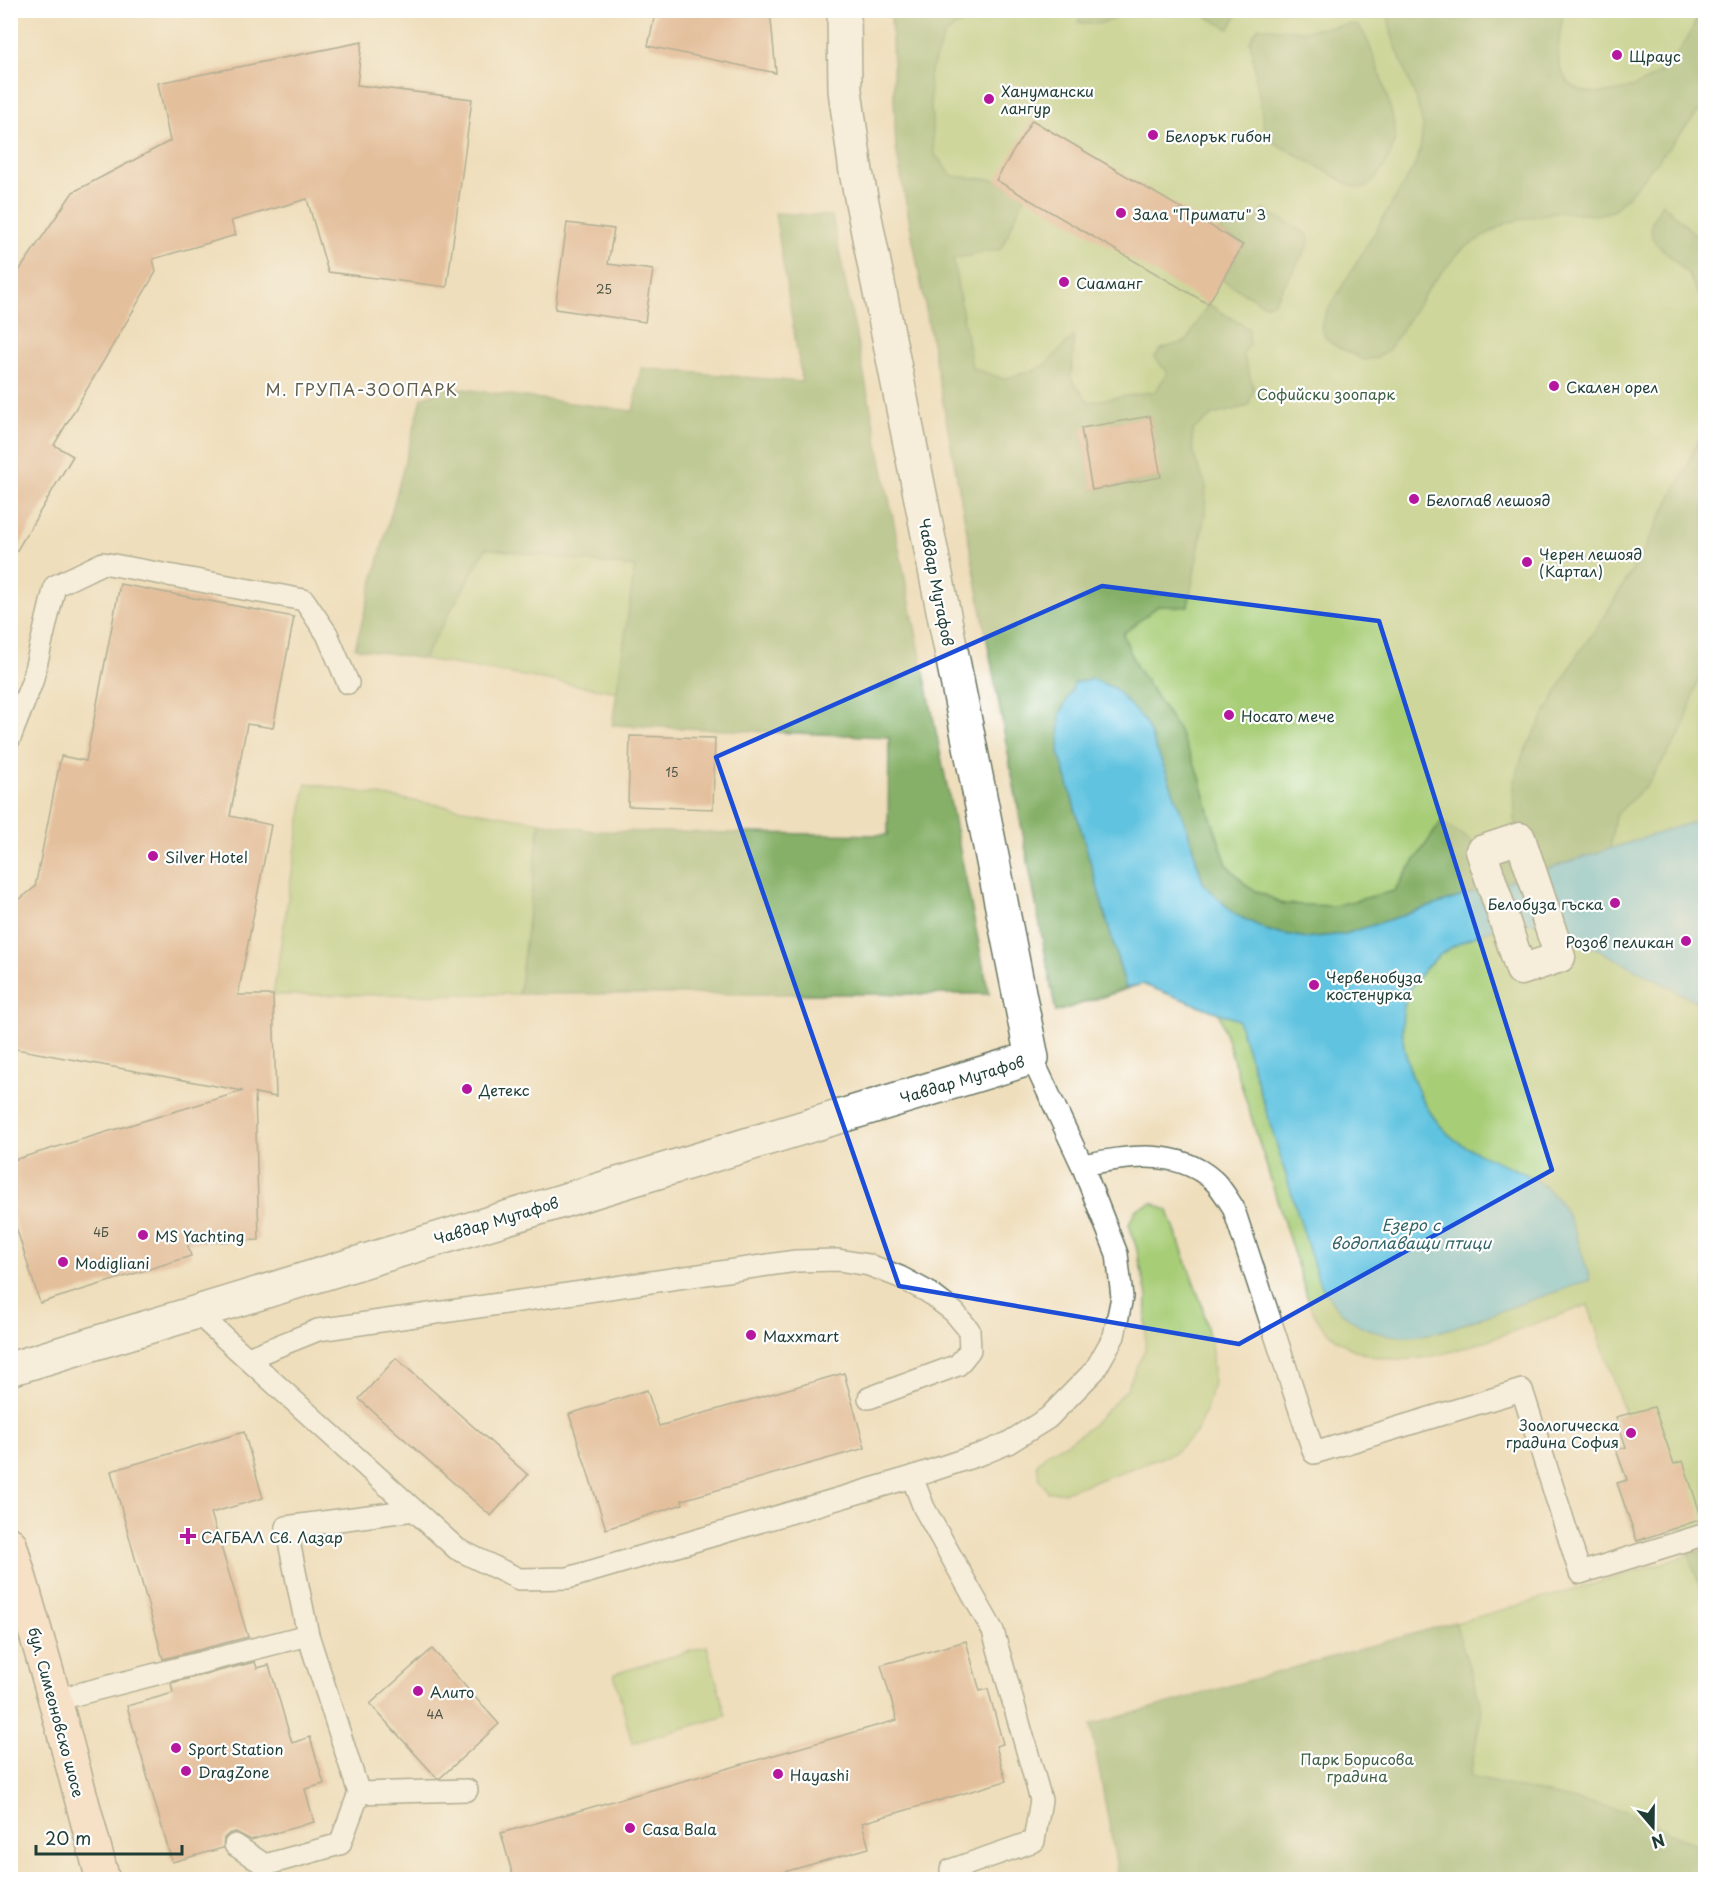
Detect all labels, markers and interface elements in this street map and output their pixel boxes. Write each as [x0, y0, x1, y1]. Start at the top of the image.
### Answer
place label: Щраус [1629, 44, 1681, 67]
marker: Щраус [1610, 48, 1624, 62]
place label: Ханумански лангур [1000, 79, 1094, 119]
marker: Ханумански лангур [982, 92, 996, 106]
place label: Белорък гибон [1165, 124, 1271, 147]
marker: Белорък гибон [1146, 128, 1160, 142]
place label: Зала "Примати" 3 [1132, 202, 1266, 225]
marker: Зала "Примати" 3 [1114, 206, 1128, 220]
place label: Сиаманг [1076, 271, 1143, 294]
marker: Сиаманг [1057, 275, 1071, 289]
house number: 25 [596, 280, 612, 298]
place label: Скален орел [1566, 375, 1659, 398]
district label: М. ГРУПА-ЗООПАРК [266, 377, 458, 401]
marker: Скален орел [1547, 379, 1561, 393]
park label: Софийски зоопарк [1257, 382, 1395, 405]
place label: Белоглав лешояд [1426, 488, 1551, 511]
marker: Белоглав лешояд [1407, 492, 1421, 506]
street label: Чавдар Мутафов [913, 516, 961, 648]
place label: Черен лешояд (Картал) [1539, 542, 1642, 582]
marker: Черен лешояд (Картал) [1520, 555, 1534, 569]
place label: Носато мече [1241, 704, 1335, 727]
marker: Носато мече [1222, 708, 1236, 722]
house number: 15 [665, 763, 679, 781]
place label: Silver Hotel [165, 845, 248, 868]
marker: Silver Hotel [146, 849, 160, 863]
place label: Белобуза гъска [1488, 892, 1604, 915]
marker: Белобуза гъска [1608, 896, 1622, 910]
place label: Розов пеликан [1565, 930, 1674, 953]
marker: Розов пеликан [1679, 934, 1693, 948]
place label: Червенобуза костенурка [1326, 965, 1423, 1005]
marker: Червенобуза костенурка [1307, 978, 1321, 992]
street label: Чавдар Мутафов [897, 1049, 1028, 1109]
place label: Детекс [478, 1078, 530, 1101]
marker: Детекс [460, 1082, 474, 1096]
street label: Чавдар Мутафов [431, 1190, 562, 1250]
water label: Езеро с водоплаващи птици [1331, 1212, 1493, 1254]
house number: 4Б [93, 1223, 109, 1241]
place label: MS Yachting [155, 1224, 244, 1247]
marker: MS Yachting [136, 1228, 150, 1242]
place label: Modigliani [75, 1251, 150, 1274]
marker: Modigliani [56, 1255, 70, 1269]
place label: Maxxmart [763, 1324, 839, 1347]
marker: Maxxmart [744, 1328, 758, 1342]
place label: Зоологическа градина София [1506, 1413, 1620, 1453]
marker: Зоологическа градина София [1624, 1426, 1638, 1440]
place label: САГБАЛ Св. Лазар [201, 1525, 343, 1548]
marker: САГБАЛ Св. Лазар [179, 1527, 197, 1545]
street label: бул. Симеоновско шосе [23, 1624, 91, 1800]
place label: Алито [430, 1680, 474, 1703]
marker: Алито [411, 1684, 425, 1698]
house number: 4А [426, 1705, 444, 1723]
place label: Sport Station [188, 1737, 283, 1760]
marker: Sport Station [169, 1741, 183, 1755]
park label: Парк Борисова градина [1300, 1747, 1414, 1787]
place label: DragZone [198, 1760, 270, 1783]
place label: Hayashi [790, 1763, 849, 1786]
marker: DragZone [179, 1764, 193, 1778]
marker: Hayashi [771, 1767, 785, 1781]
north arrow [1623, 1797, 1683, 1857]
place label: Casa Bala [642, 1817, 717, 1840]
scale bar [36, 1818, 182, 1856]
marker: Casa Bala [623, 1821, 637, 1835]
text: 20 m [45, 1824, 91, 1851]
text: N [1648, 1829, 1669, 1855]

